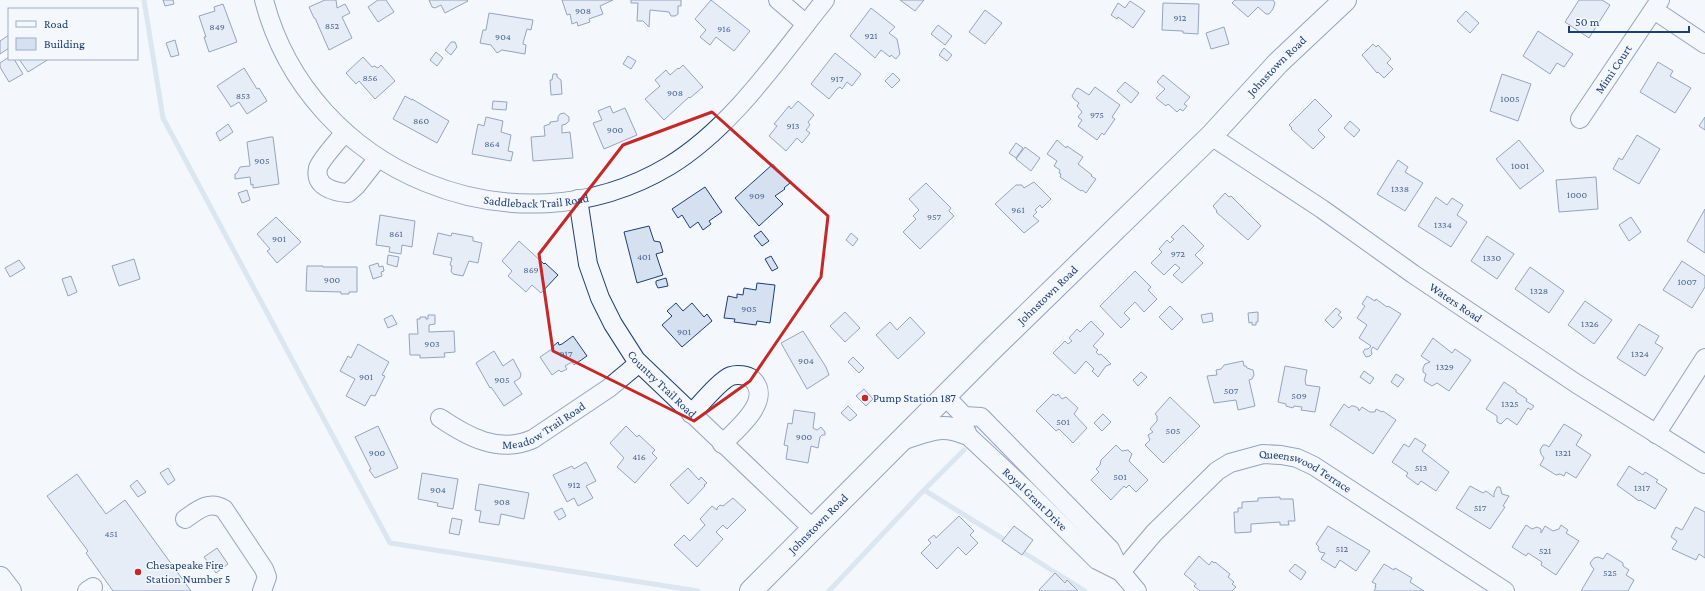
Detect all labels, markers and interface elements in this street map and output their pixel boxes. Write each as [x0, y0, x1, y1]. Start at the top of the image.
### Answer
house number: 908 [575, 5, 591, 16]
legend [8, 8, 138, 60]
scale bar [1569, 8, 1689, 34]
house number: 912 [1173, 12, 1187, 23]
text: 50 m [1575, 15, 1600, 29]
text: Road [44, 17, 69, 31]
house number: 852 [325, 20, 339, 31]
house number: 849 [209, 21, 225, 32]
house number: 916 [717, 23, 731, 34]
house number: 921 [864, 30, 878, 41]
house number: 904 [495, 31, 511, 42]
street label: Johnstown Road [1243, 33, 1310, 100]
text: Building [44, 37, 85, 51]
street label: Mimi Court [1592, 41, 1635, 96]
house number: 856 [362, 72, 378, 83]
house number: 917 [830, 73, 844, 84]
house number: 908 [667, 87, 683, 98]
house number: 853 [236, 90, 251, 101]
house number: 1005 [1500, 93, 1520, 104]
house number: 975 [1090, 109, 1104, 120]
house number: 860 [413, 115, 429, 126]
house number: 913 [786, 120, 800, 131]
house number: 900 [607, 124, 624, 135]
house number: 864 [484, 138, 500, 149]
house number: 905 [254, 155, 270, 166]
house number: 1001 [1511, 160, 1529, 171]
house number: 1338 [1391, 183, 1409, 194]
house number: 1000 [1567, 189, 1587, 200]
house number: 909 [749, 190, 765, 201]
street label: Saddleback Trail Road [482, 191, 591, 211]
house number: 961 [1011, 204, 1025, 215]
house number: 957 [927, 211, 941, 222]
house number: 1334 [1434, 219, 1452, 230]
house number: 861 [389, 228, 403, 239]
house number: 901 [272, 233, 286, 244]
house number: 972 [1171, 248, 1185, 259]
house number: 401 [637, 251, 651, 262]
house number: 1330 [1483, 252, 1502, 263]
street label: Johnstown Road [1014, 262, 1081, 328]
house number: 869 [523, 264, 539, 275]
house number: 900 [324, 274, 341, 285]
house number: 1007 [1678, 276, 1697, 287]
street label: Waters Road [1426, 280, 1485, 326]
house number: 1328 [1530, 285, 1548, 296]
house number: 905 [741, 303, 757, 314]
house number: 1326 [1581, 318, 1599, 329]
house number: 901 [677, 326, 691, 337]
house number: 903 [424, 338, 440, 349]
house number: 917 [559, 348, 573, 359]
street label: Country Trail Road [625, 348, 700, 421]
house number: 1324 [1631, 348, 1649, 359]
house number: 904 [798, 355, 814, 366]
house number: 1329 [1436, 361, 1454, 372]
house number: 901 [359, 371, 373, 382]
house number: 905 [494, 374, 510, 385]
house number: 507 [1224, 385, 1239, 396]
house number: 509 [1291, 390, 1307, 401]
place label: Pump Station 187 [873, 391, 956, 405]
marker: Pump Station 187 [860, 393, 870, 403]
street label: Meadow Trail Road [502, 398, 589, 452]
house number: 1325 [1501, 398, 1519, 409]
house number: 501 [1056, 416, 1070, 427]
house number: 505 [1165, 425, 1181, 436]
house number: 900 [796, 431, 813, 442]
street label: Queenswood Terrace [1257, 446, 1354, 496]
house number: 900 [369, 447, 386, 458]
house number: 1321 [1555, 447, 1571, 458]
house number: 416 [632, 451, 646, 462]
house number: 513 [1415, 462, 1428, 473]
street label: Royal Grant Drive [1000, 465, 1070, 534]
house number: 501 [1113, 471, 1127, 482]
house number: 912 [567, 479, 581, 490]
house number: 1317 [1634, 482, 1650, 493]
house number: 904 [430, 484, 446, 495]
street label: Johnstown Road [785, 490, 851, 557]
house number: 908 [494, 496, 510, 507]
house number: 517 [1474, 502, 1487, 513]
house number: 451 [104, 528, 118, 539]
house number: 512 [1336, 543, 1349, 554]
house number: 521 [1539, 545, 1551, 556]
place label: Chesapeake Fire Station Number 5 [146, 558, 230, 586]
marker: Chesapeake Fire Station Number 5 [133, 567, 143, 577]
house number: 525 [1603, 567, 1617, 578]

